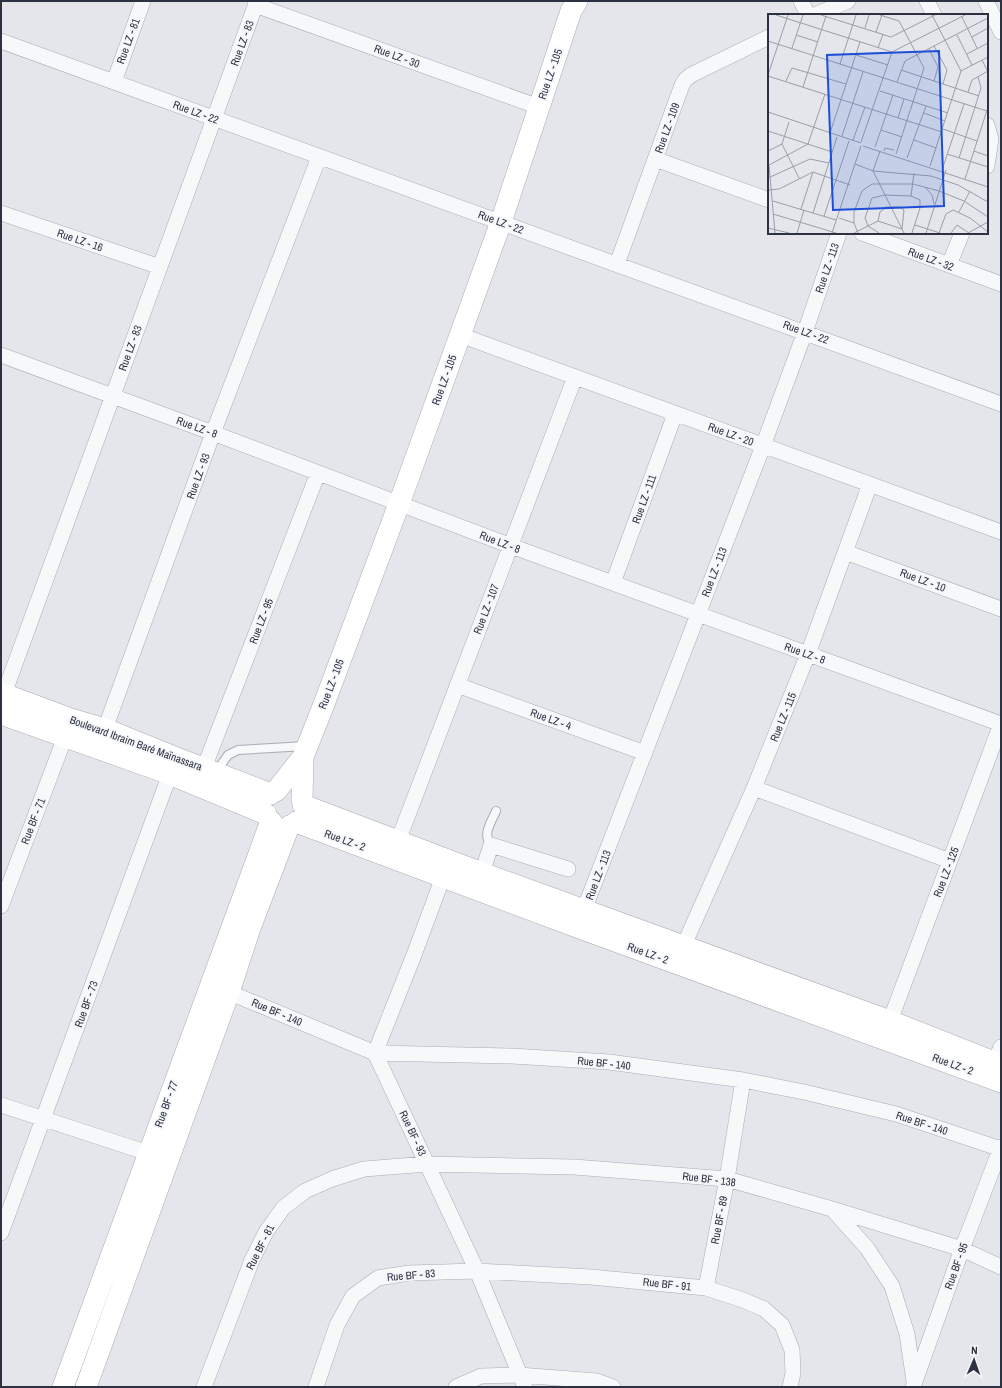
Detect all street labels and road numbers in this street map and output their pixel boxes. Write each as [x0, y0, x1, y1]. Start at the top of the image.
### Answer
street label: Rue LZ - 81 [113, 16, 143, 66]
street label: Rue LZ - 83 [227, 18, 257, 68]
street label: Rue LZ - 30 [372, 41, 422, 71]
street label: Rue LZ - 105 [535, 47, 565, 101]
street label: Rue LZ - 22 [171, 97, 221, 127]
street label: Rue LZ - 109 [651, 101, 683, 155]
street label: Rue LZ - 22 [476, 207, 526, 237]
street label: Rue LZ - 16 [55, 226, 105, 254]
street label: Rue LZ - 113 [812, 241, 842, 295]
street label: Rue LZ - 32 [906, 244, 956, 274]
street label: Rue LZ - 22 [781, 317, 831, 347]
street label: Rue LZ - 83 [115, 323, 145, 373]
street label: Rue LZ - 105 [428, 353, 460, 407]
street label: Rue LZ - 8 [175, 413, 219, 441]
street label: Rue LZ - 20 [706, 419, 756, 449]
street label: Rue LZ - 93 [183, 451, 213, 501]
street label: Rue LZ - 111 [629, 472, 659, 526]
street label: Rue LZ - 8 [478, 528, 522, 556]
street label: Rue LZ - 113 [698, 545, 730, 599]
street label: Rue LZ - 10 [898, 565, 948, 595]
street label: Rue LZ - 107 [470, 582, 502, 636]
street label: Rue LZ - 95 [246, 596, 276, 646]
street label: Rue LZ - 8 [783, 639, 827, 667]
street label: Rue LZ - 105 [315, 657, 347, 711]
street label: Rue LZ - 115 [767, 690, 799, 744]
street label: Rue LZ - 4 [529, 705, 573, 733]
street label: Boulevard Ibraim Baré Maïnassara [68, 713, 204, 773]
street label: Rue BF - 71 [18, 796, 48, 846]
street label: Rue LZ - 2 [323, 826, 367, 854]
street label: Rue LZ - 125 [930, 845, 962, 899]
street label: Rue LZ - 113 [582, 848, 614, 902]
street label: Rue LZ - 2 [626, 939, 670, 967]
street label: Rue BF - 73 [71, 979, 101, 1029]
street label: Rue BF - 140 [250, 995, 304, 1029]
street label: Rue LZ - 2 [931, 1050, 975, 1078]
street label: Rue BF - 140 [577, 1053, 631, 1073]
street label: Rue BF - 77 [151, 1079, 181, 1129]
street label: Rue BF - 93 [396, 1108, 430, 1158]
street label: Rue BF - 140 [894, 1108, 950, 1138]
street label: Rue BF - 138 [682, 1169, 736, 1189]
street label: Rue BF - 89 [707, 1195, 731, 1245]
street label: Rue BF - 81 [243, 1222, 277, 1272]
street label: Rue BF - 95 [941, 1241, 971, 1291]
street label: Rue BF - 83 [386, 1266, 436, 1284]
street label: Rue BF - 91 [642, 1274, 692, 1294]

